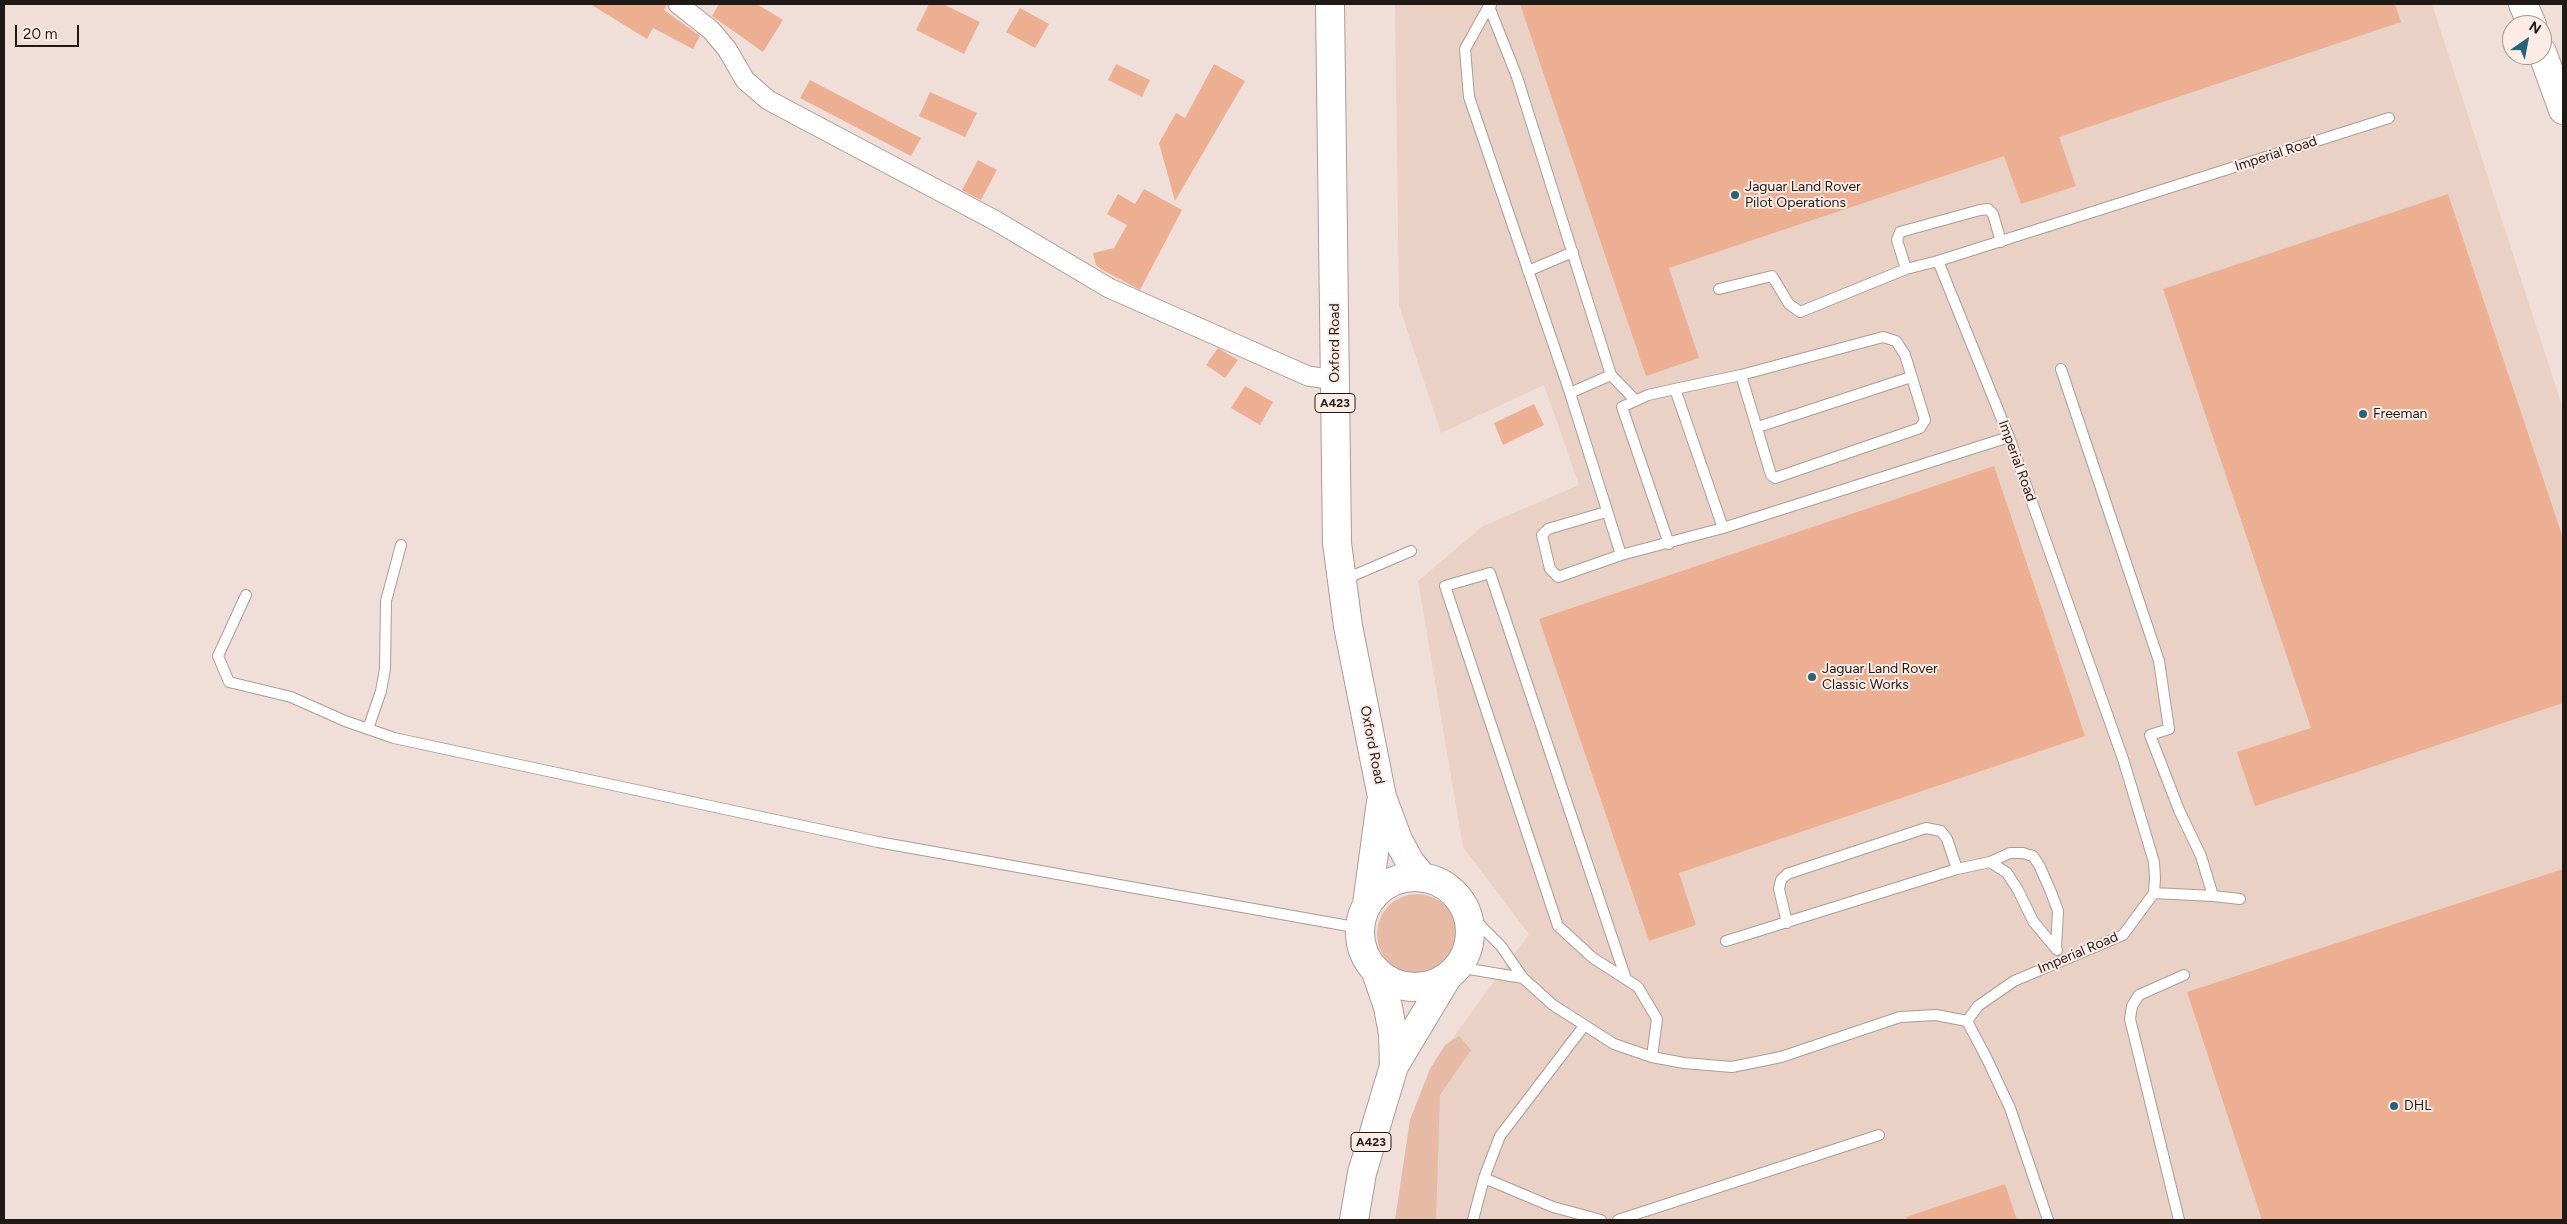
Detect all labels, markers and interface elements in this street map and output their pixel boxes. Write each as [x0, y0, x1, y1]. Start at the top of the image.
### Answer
scale bar [18, 15, 81, 47]
north arrow [2502, 15, 2552, 65]
text: N [2526, 18, 2544, 38]
text: 20 m [23, 25, 57, 43]
street label: Imperial Road [2233, 133, 2319, 175]
place label: Jaguar Land Rover Pilot Operations [1745, 179, 1861, 212]
marker: Jaguar Land Rover Pilot Operations [1729, 189, 1741, 201]
street label: Oxford Road [1327, 303, 1343, 383]
road number: A423 [1315, 393, 1355, 412]
place label: Freeman [2373, 406, 2427, 422]
marker: Freeman [2357, 408, 2369, 420]
street label: Imperial Road [1994, 418, 2040, 504]
place label: Jaguar Land Rover Classic Works [1822, 661, 1938, 694]
marker: Jaguar Land Rover Classic Works [1806, 671, 1818, 683]
street label: Oxford Road [1356, 704, 1388, 786]
street label: Imperial Road [2035, 929, 2121, 977]
place label: DHL [2404, 1098, 2431, 1114]
marker: DHL [2388, 1100, 2400, 1112]
road number: A423 [1351, 1132, 1391, 1152]

